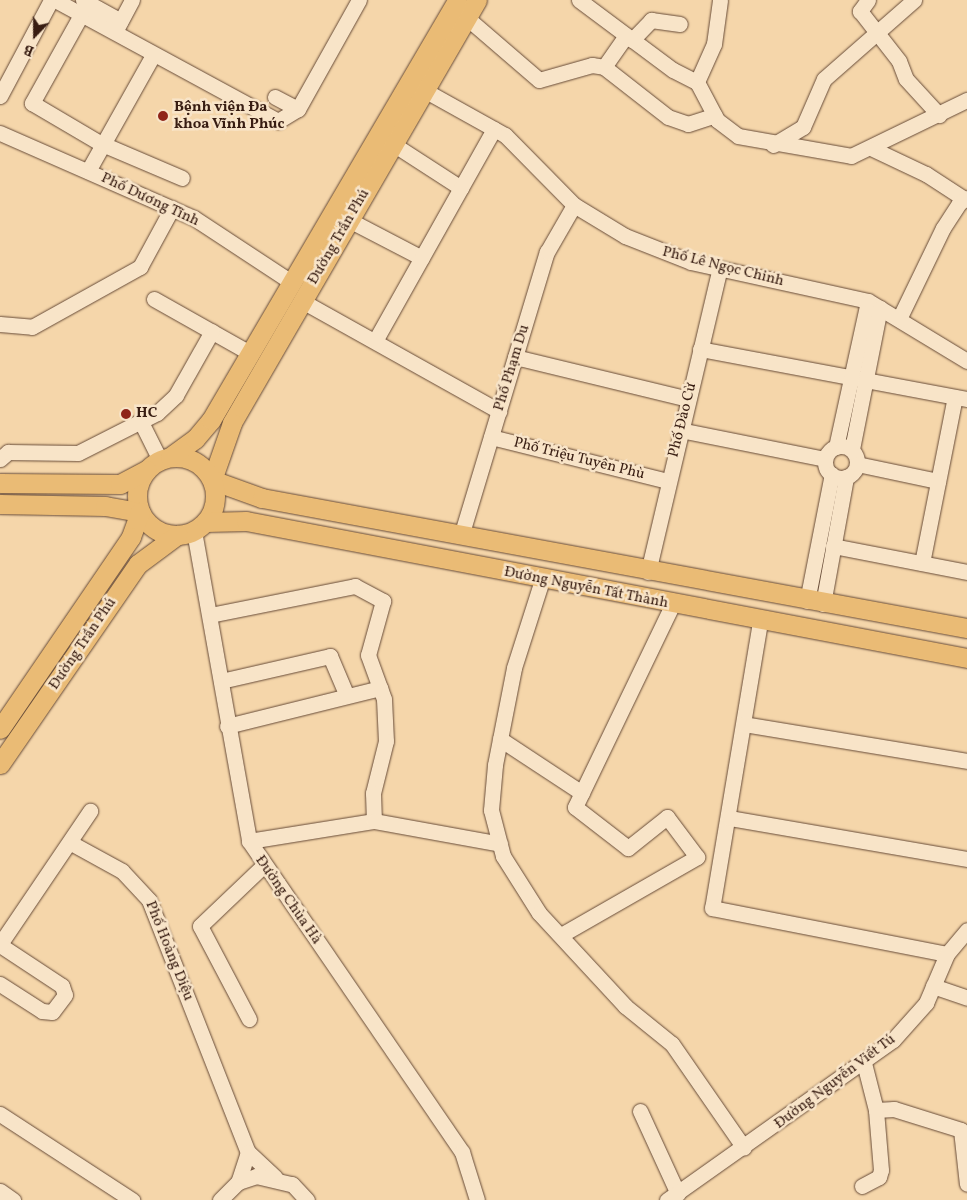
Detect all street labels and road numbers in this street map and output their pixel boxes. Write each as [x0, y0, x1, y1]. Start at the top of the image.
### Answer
street label: Phố Dương Tĩnh [98, 169, 202, 231]
street label: Đường Trần Phú [304, 186, 374, 288]
street label: Phố Lê Ngọc Chinh [660, 243, 786, 291]
street label: Phố Phạm Du [490, 323, 534, 413]
street label: Phố Đào Cừ [665, 381, 701, 459]
street label: Phố Triệu Tuyên Phù [511, 434, 647, 484]
street label: Đường Nguyễn Tất Thành [502, 563, 670, 613]
street label: Đường Trần Phú [45, 594, 121, 694]
street label: Đường Chùa Hà [251, 852, 325, 948]
street label: Phố Hoàng Diệu [141, 898, 197, 1004]
street label: Đường Nguyễn Viết Tú [771, 1030, 899, 1134]

